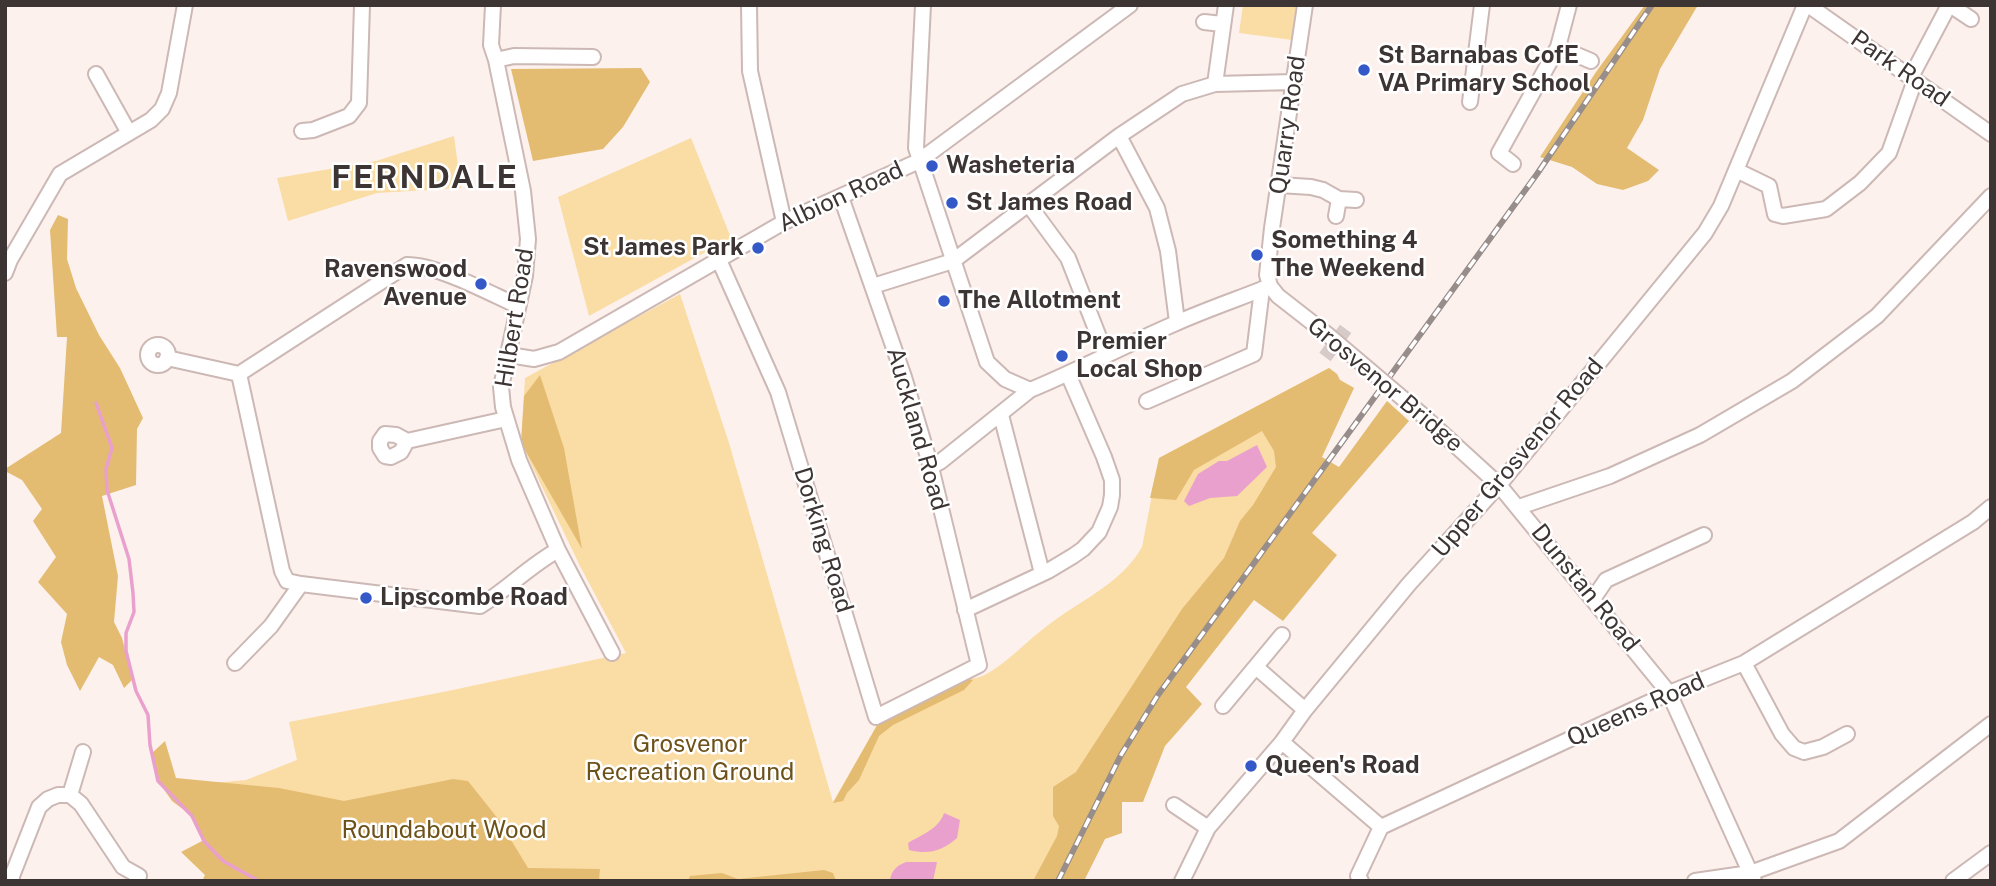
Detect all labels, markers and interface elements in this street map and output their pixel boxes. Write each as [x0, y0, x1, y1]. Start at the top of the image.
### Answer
street label: Park Road [1845, 25, 1955, 113]
place label: St Barnabas CofE VA Primary School [1378, 42, 1590, 98]
street label: Quarry Road [1264, 54, 1312, 196]
marker: St Barnabas CofE VA Primary School [1356, 62, 1372, 78]
place label: Washeteria [946, 152, 1075, 180]
street label: Albion Road [774, 156, 908, 238]
marker: Washeteria [924, 158, 940, 174]
district label: FERNDALE [332, 159, 518, 197]
place label: St James Road [966, 189, 1132, 217]
marker: St James Road [944, 195, 960, 211]
place label: Something 4 The Weekend [1271, 227, 1425, 283]
place label: St James Park [583, 234, 744, 262]
marker: St James Park [750, 240, 766, 256]
street label: Hilbert Road [490, 246, 540, 390]
marker: Something 4 The Weekend [1249, 247, 1265, 263]
place label: Ravenswood Avenue [324, 256, 467, 312]
marker: Ravenswood Avenue [473, 276, 489, 292]
place label: The Allotment [958, 287, 1121, 315]
marker: The Allotment [936, 293, 952, 309]
street label: Grosvenor Bridge [1301, 312, 1469, 458]
place label: Premier Local Shop [1076, 328, 1203, 384]
street label: Auckland Road [880, 344, 954, 514]
marker: Premier Local Shop [1054, 348, 1070, 364]
street label: Upper Grosvenor Road [1426, 352, 1610, 564]
street label: Dorking Road [787, 464, 859, 616]
street label: Dunstan Road [1525, 519, 1645, 657]
place label: Lipscombe Road [380, 584, 568, 612]
marker: Lipscombe Road [358, 590, 374, 606]
street label: Queens Road [1563, 667, 1709, 753]
park label: Grosvenor Recreation Ground [586, 731, 794, 787]
place label: Queen's Road [1265, 752, 1420, 780]
marker: Queen's Road [1243, 758, 1259, 774]
park label: Roundabout Wood [341, 817, 547, 845]

